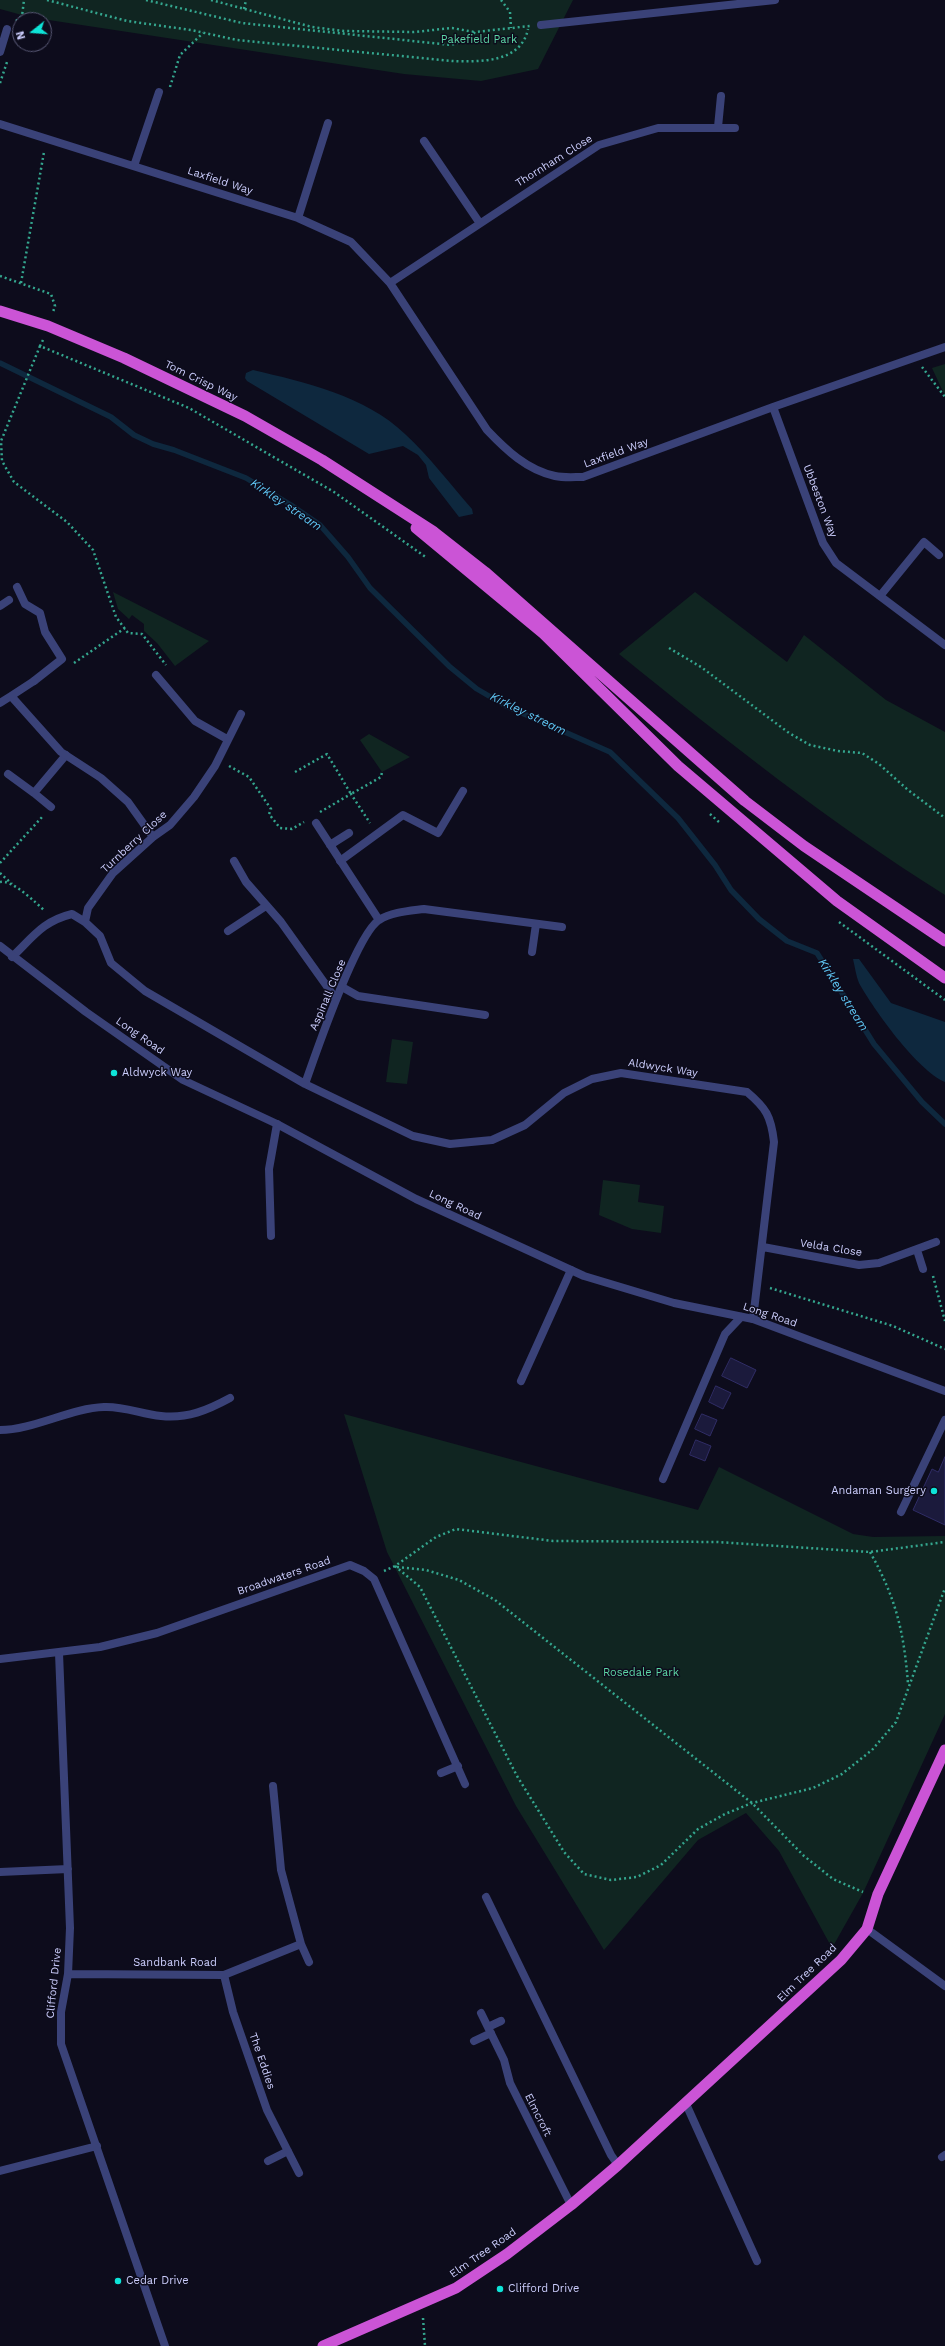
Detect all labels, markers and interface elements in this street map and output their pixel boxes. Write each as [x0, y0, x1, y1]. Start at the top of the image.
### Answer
north arrow [12, 12, 52, 52]
text: N [14, 30, 28, 41]
park label: Pakefield Park [441, 33, 517, 47]
street label: Thornham Close [513, 132, 595, 190]
street label: Laxfield Way [186, 164, 254, 198]
street label: Tom Crisp Way [162, 358, 240, 404]
street label: Laxfield Way [582, 435, 650, 471]
street label: Ubbeston Way [800, 463, 840, 539]
water label: Kirkley stream [248, 476, 324, 534]
water label: Kirkley stream [488, 689, 568, 739]
street label: Turnberry Close [98, 808, 170, 876]
water label: Kirkley stream [815, 956, 871, 1034]
street label: Aspinall Close [307, 957, 349, 1033]
street label: Long Road [113, 1014, 167, 1058]
street label: Aldwyck Way [627, 1056, 699, 1080]
place label: Aldwyck Way [122, 1066, 192, 1080]
marker: Aldwyck Way [109, 1068, 119, 1078]
street label: Long Road [427, 1187, 483, 1223]
street label: Velda Close [799, 1237, 863, 1259]
street label: Long Road [741, 1300, 799, 1330]
place label: Andaman Surgery [831, 1484, 926, 1498]
marker: Andaman Surgery [929, 1486, 939, 1496]
street label: Broadwaters Road [236, 1554, 332, 1598]
park label: Rosedale Park [603, 1666, 679, 1680]
street label: Elm Tree Road [774, 1941, 840, 2005]
street label: Clifford Drive [44, 1947, 64, 2019]
street label: Sandbank Road [133, 1956, 217, 1970]
street label: The Eddies [246, 2031, 278, 2091]
street label: Elmcroft [522, 2091, 554, 2139]
street label: Elm Tree Road [447, 2225, 519, 2281]
place label: Cedar Drive [126, 2274, 189, 2288]
marker: Cedar Drive [113, 2276, 123, 2286]
place label: Clifford Drive [508, 2282, 579, 2296]
marker: Clifford Drive [495, 2284, 505, 2294]

